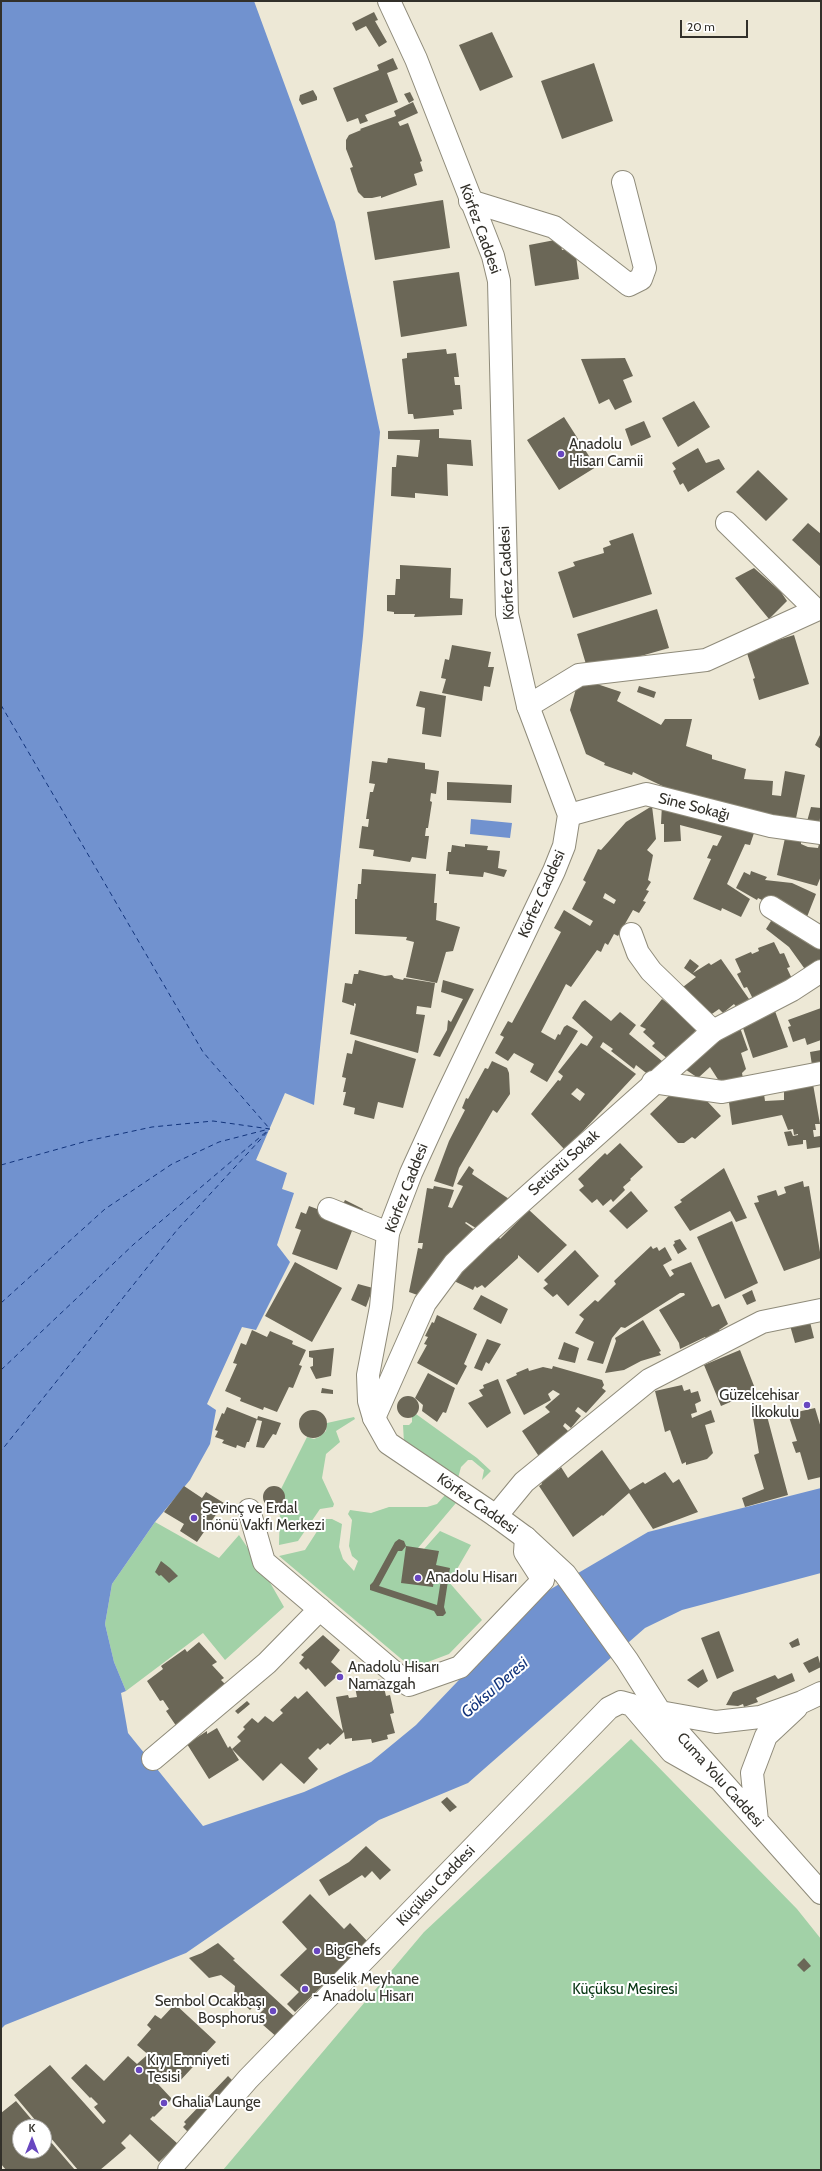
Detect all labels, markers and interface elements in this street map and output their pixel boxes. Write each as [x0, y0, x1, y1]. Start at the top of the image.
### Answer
scale bar [682, 12, 750, 38]
text: 20 m [687, 19, 715, 34]
street label: Körfez Caddesi [455, 182, 505, 276]
place label: Anadolu Hisarı Camii [569, 436, 643, 471]
marker: Anadolu Hisarı Camii [556, 449, 566, 459]
street label: Körfez Caddesi [496, 526, 518, 620]
street label: Sine Sokağı [657, 789, 731, 825]
street label: Körfez Caddesi [515, 847, 569, 941]
street label: Setüstü Sokak [525, 1126, 603, 1200]
street label: Körfez Caddesi [382, 1141, 432, 1235]
place label: Güzelcehisar İlkokulu [719, 1387, 799, 1422]
marker: Güzelcehisar İlkokulu [802, 1400, 812, 1410]
street label: Körfez Caddesi [433, 1470, 521, 1538]
place label: Sevinç ve Erdal İnönü Vakfı Merkezi [202, 1500, 325, 1535]
marker: Sevinç ve Erdal İnönü Vakfı Merkezi [189, 1513, 199, 1523]
place label: Anadolu Hisarı [426, 1569, 517, 1587]
marker: Anadolu Hisarı [413, 1573, 423, 1583]
water label: Göksu Deresi [458, 1654, 532, 1722]
place label: Anadolu Hisarı Namazgah [348, 1659, 439, 1694]
marker: Anadolu Hisarı Namazgah [335, 1672, 345, 1682]
street label: Cuma Yolu Caddesi [673, 1729, 767, 1831]
street label: Küçüksu Caddesi [393, 1842, 479, 1930]
place label: BigChefs [325, 1942, 381, 1960]
marker: BigChefs [312, 1946, 322, 1956]
place label: Buselik Meyhane - Anadolu Hisarı [313, 1971, 419, 2006]
park label: Küçüksu Mesiresi [572, 1981, 678, 1999]
marker: Buselik Meyhane - Anadolu Hisarı [300, 1984, 310, 1994]
place label: Sembol Ocakbaşı Bosphorus [155, 1993, 265, 2028]
marker: Sembol Ocakbaşı Bosphorus [268, 2006, 278, 2016]
place label: Kıyı Emniyeti Tesisi [147, 2052, 229, 2087]
marker: Kıyı Emniyeti Tesisi [134, 2065, 144, 2075]
place label: Ghalia Launge [172, 2094, 261, 2112]
marker: Ghalia Launge [159, 2098, 169, 2108]
north arrow [12, 2119, 52, 2159]
text: K [29, 2121, 35, 2135]

